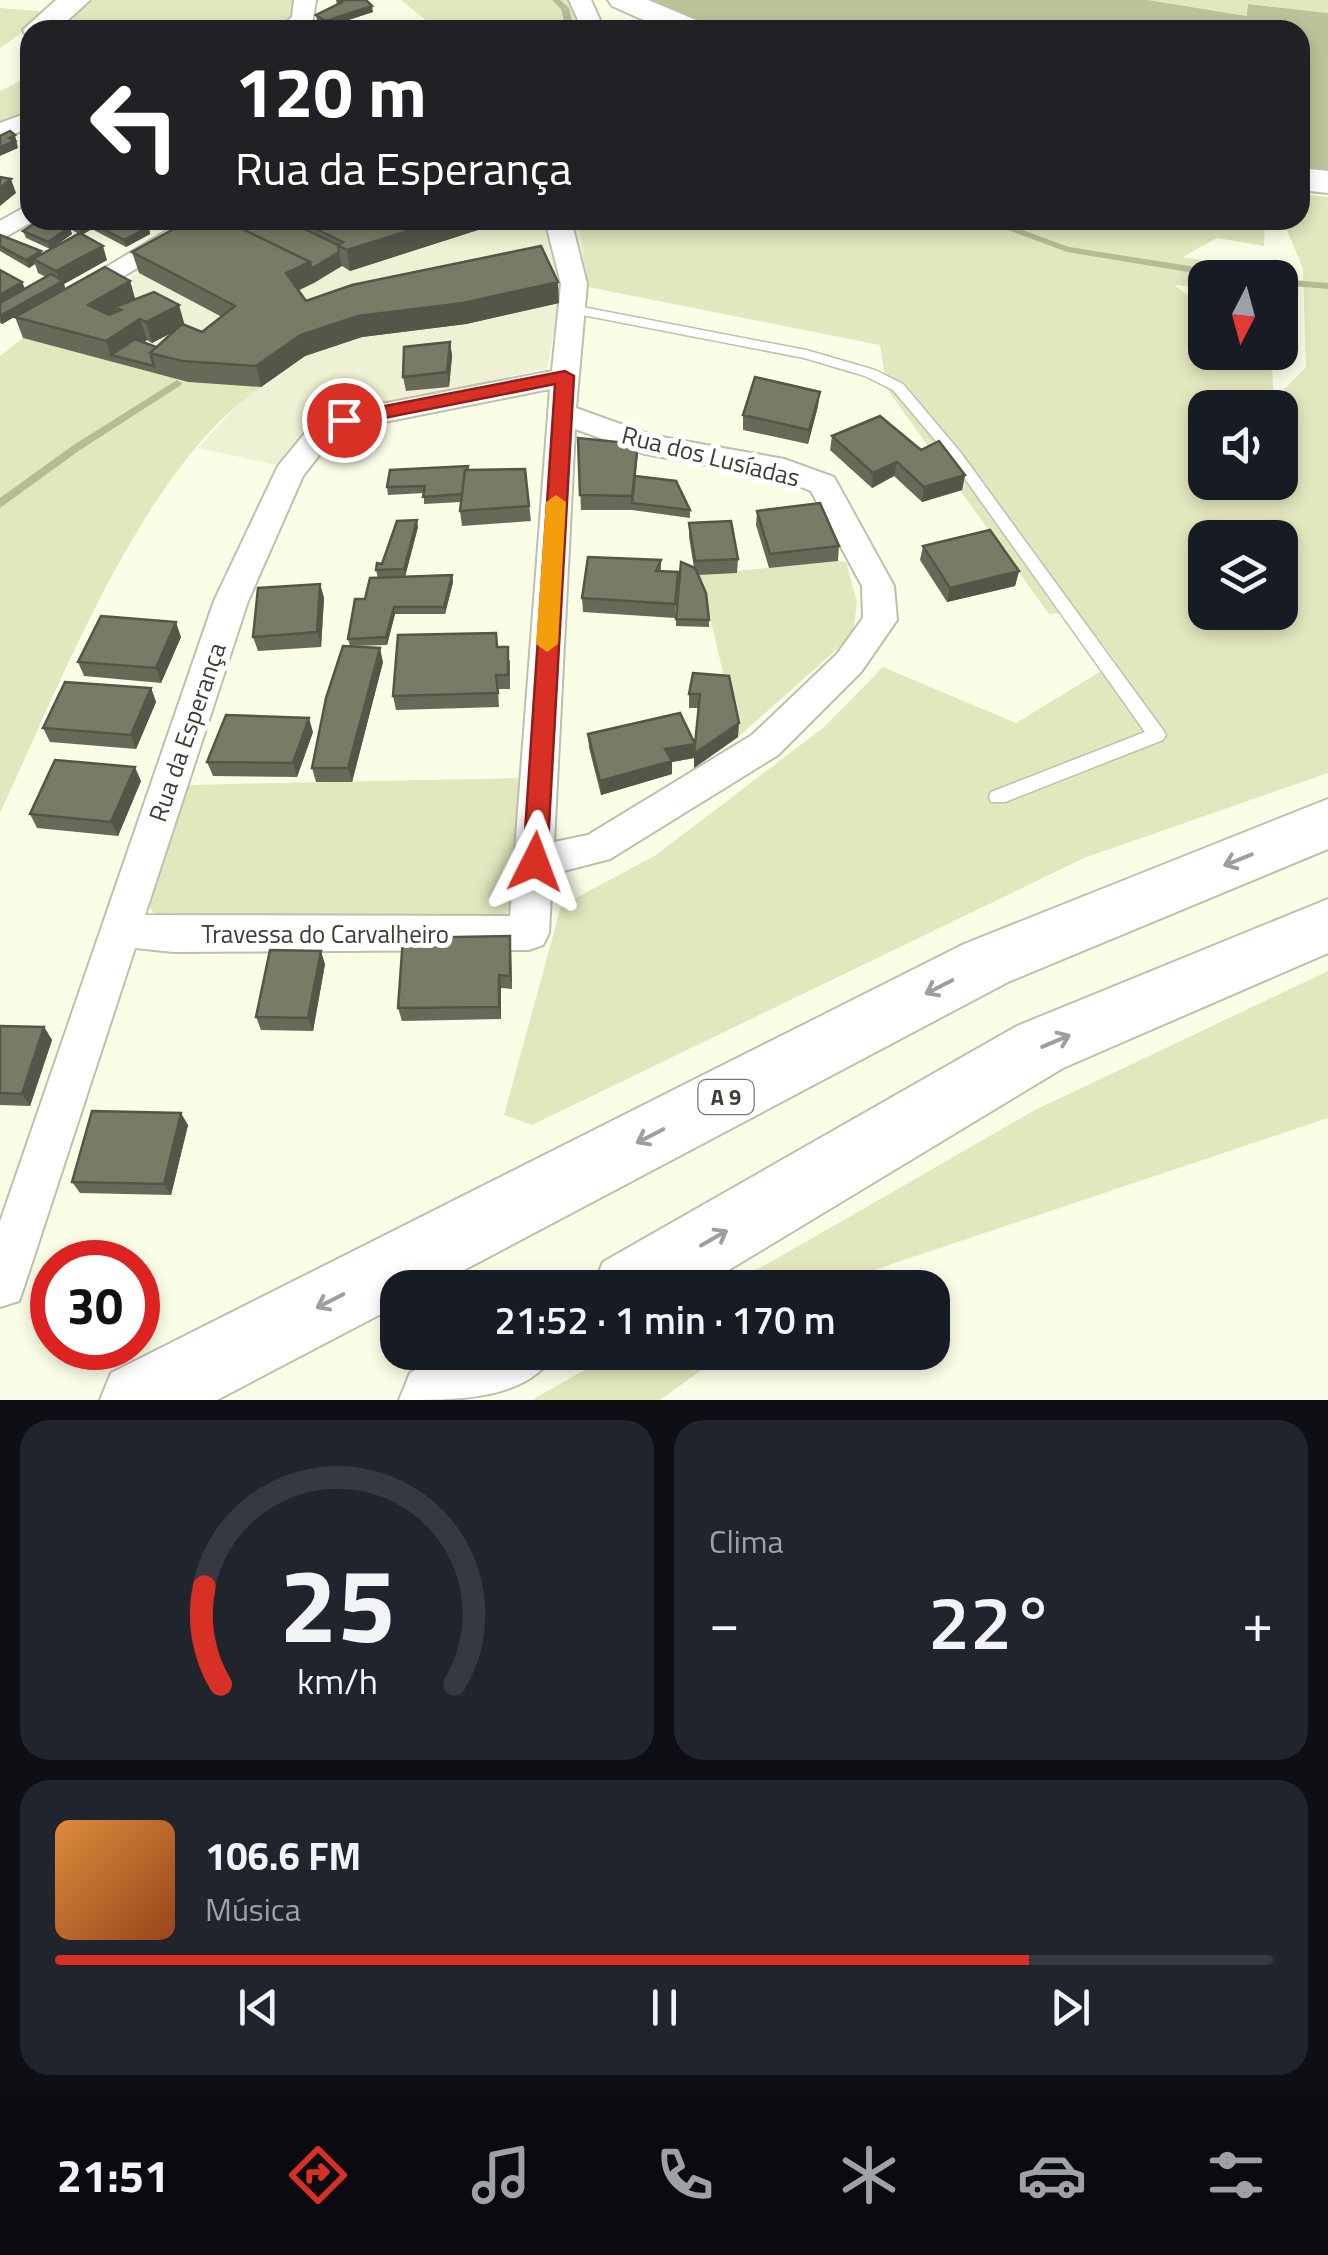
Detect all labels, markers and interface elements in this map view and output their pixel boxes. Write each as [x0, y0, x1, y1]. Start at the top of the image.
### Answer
text: 120 m [235, 38, 427, 144]
icon: left [70, 60, 200, 190]
text: Rua da Esperança [235, 134, 572, 202]
north arrow [1188, 260, 1298, 370]
map controls [1188, 260, 1298, 630]
pin [302, 378, 387, 463]
button: sound [1188, 390, 1298, 500]
icon: arrive [317, 393, 372, 448]
street label: Rua dos Lusíadas [618, 416, 804, 496]
button: layers [1188, 520, 1298, 630]
street label: Rua da Esperança [139, 637, 236, 827]
position arrow [483, 810, 587, 914]
one-way arrow [1223, 852, 1254, 870]
street label: Travessa do Carvalheiro [201, 915, 449, 953]
one-way arrow [924, 978, 954, 997]
one-way arrow [1040, 1031, 1070, 1049]
road number: A 9 [698, 1080, 754, 1114]
one-way arrow [636, 1127, 665, 1146]
one-way arrow [699, 1228, 727, 1248]
speed limit sign: 30 [30, 1240, 160, 1370]
text: 21:52 · 1 min · 170 m [494, 1291, 836, 1349]
one-way arrow [316, 1292, 346, 1311]
text: Clima [709, 1517, 784, 1565]
text: 25 [279, 1524, 395, 1682]
text: 22° [928, 1564, 1054, 1678]
text: − [709, 1580, 740, 1663]
text: + [1242, 1580, 1273, 1663]
text: km/h [297, 1653, 377, 1708]
text: 106.6 FM [205, 1827, 361, 1885]
text: Música [205, 1885, 301, 1933]
icon: previous [231, 1980, 286, 2035]
icon: pause [637, 1980, 692, 2035]
icon: next [1043, 1980, 1098, 2035]
icon: directions [283, 2140, 353, 2210]
icon: music [466, 2140, 536, 2210]
icon: phone [650, 2140, 720, 2210]
icon: climate [834, 2140, 904, 2210]
icon: car [1017, 2140, 1087, 2210]
icon: filters [1201, 2140, 1271, 2210]
text: 21:51 [57, 2141, 169, 2209]

